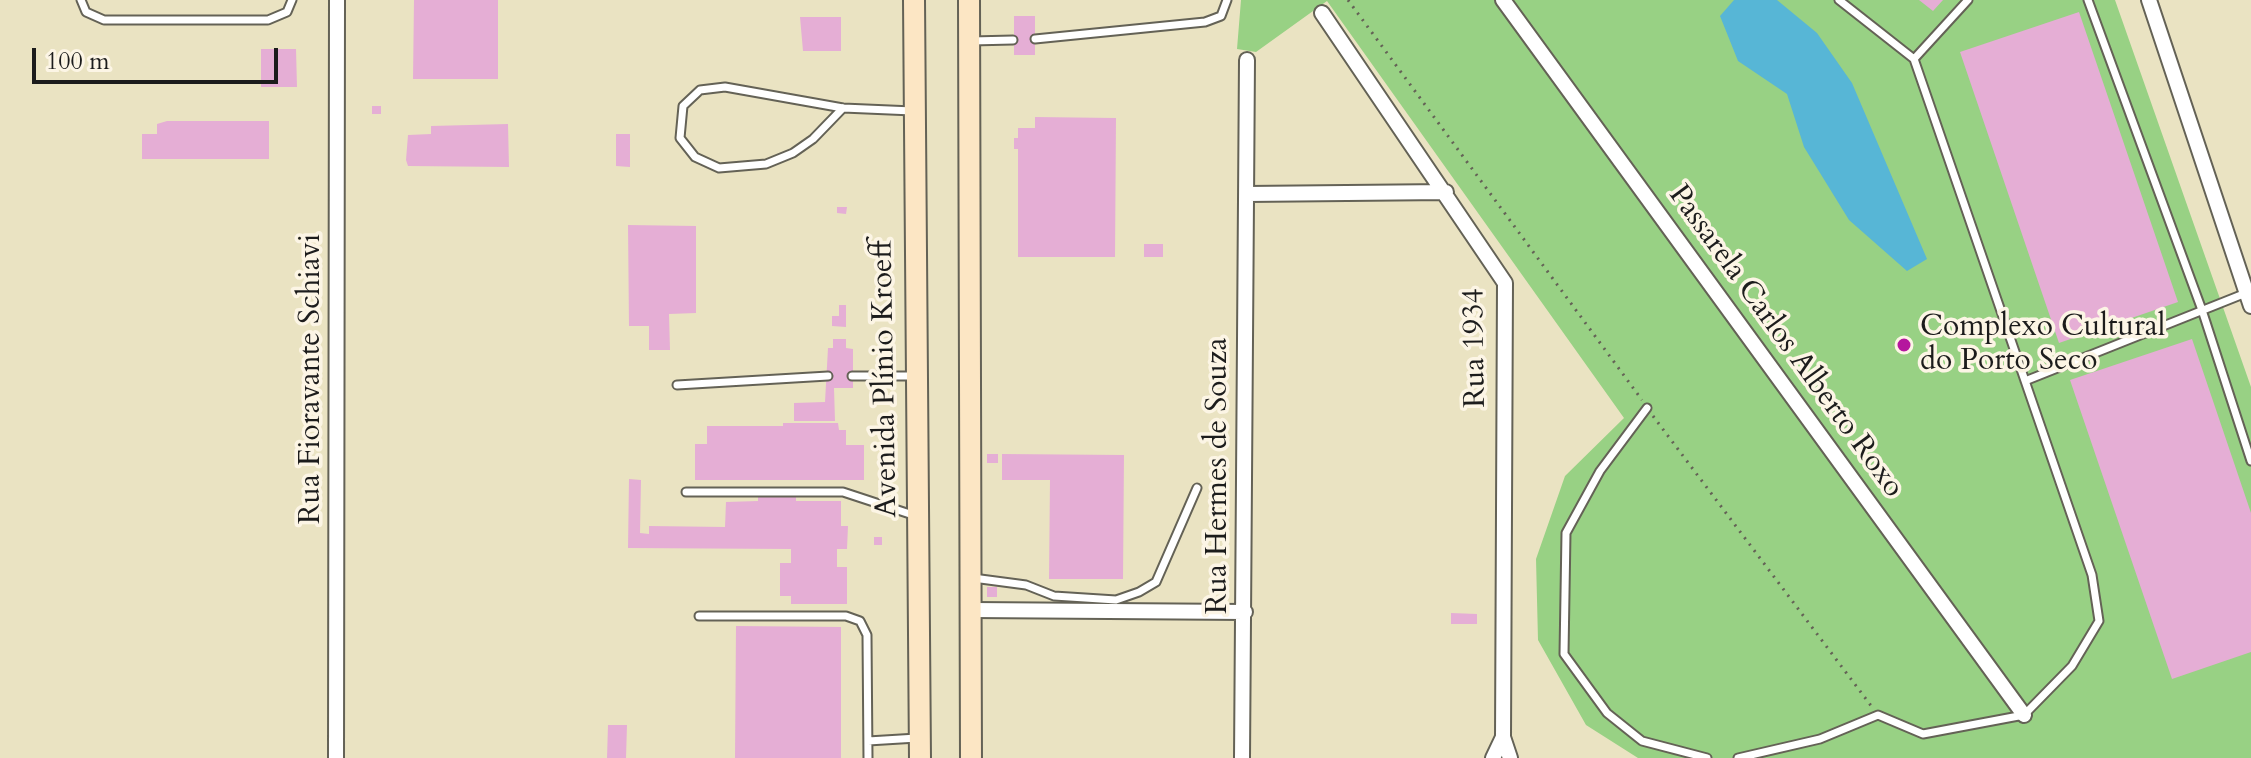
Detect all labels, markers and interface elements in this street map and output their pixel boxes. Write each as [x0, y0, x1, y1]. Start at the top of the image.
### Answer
scale bar [36, 32, 282, 82]
text: 100 m [46, 45, 110, 78]
street label: Passarela Carlos Alberto Roxo [1660, 179, 1910, 505]
street label: Rua Fioravante Schiavi [294, 234, 330, 524]
street label: Avenida Plínio Kroeff [866, 240, 906, 518]
street label: Rua 1934 [1457, 288, 1495, 408]
place label: Complexo Cultural do Porto Seco [1920, 310, 2165, 380]
marker: Complexo Cultural do Porto Seco [1895, 336, 1913, 354]
street label: Rua Hermes de Souza [1201, 338, 1237, 614]

